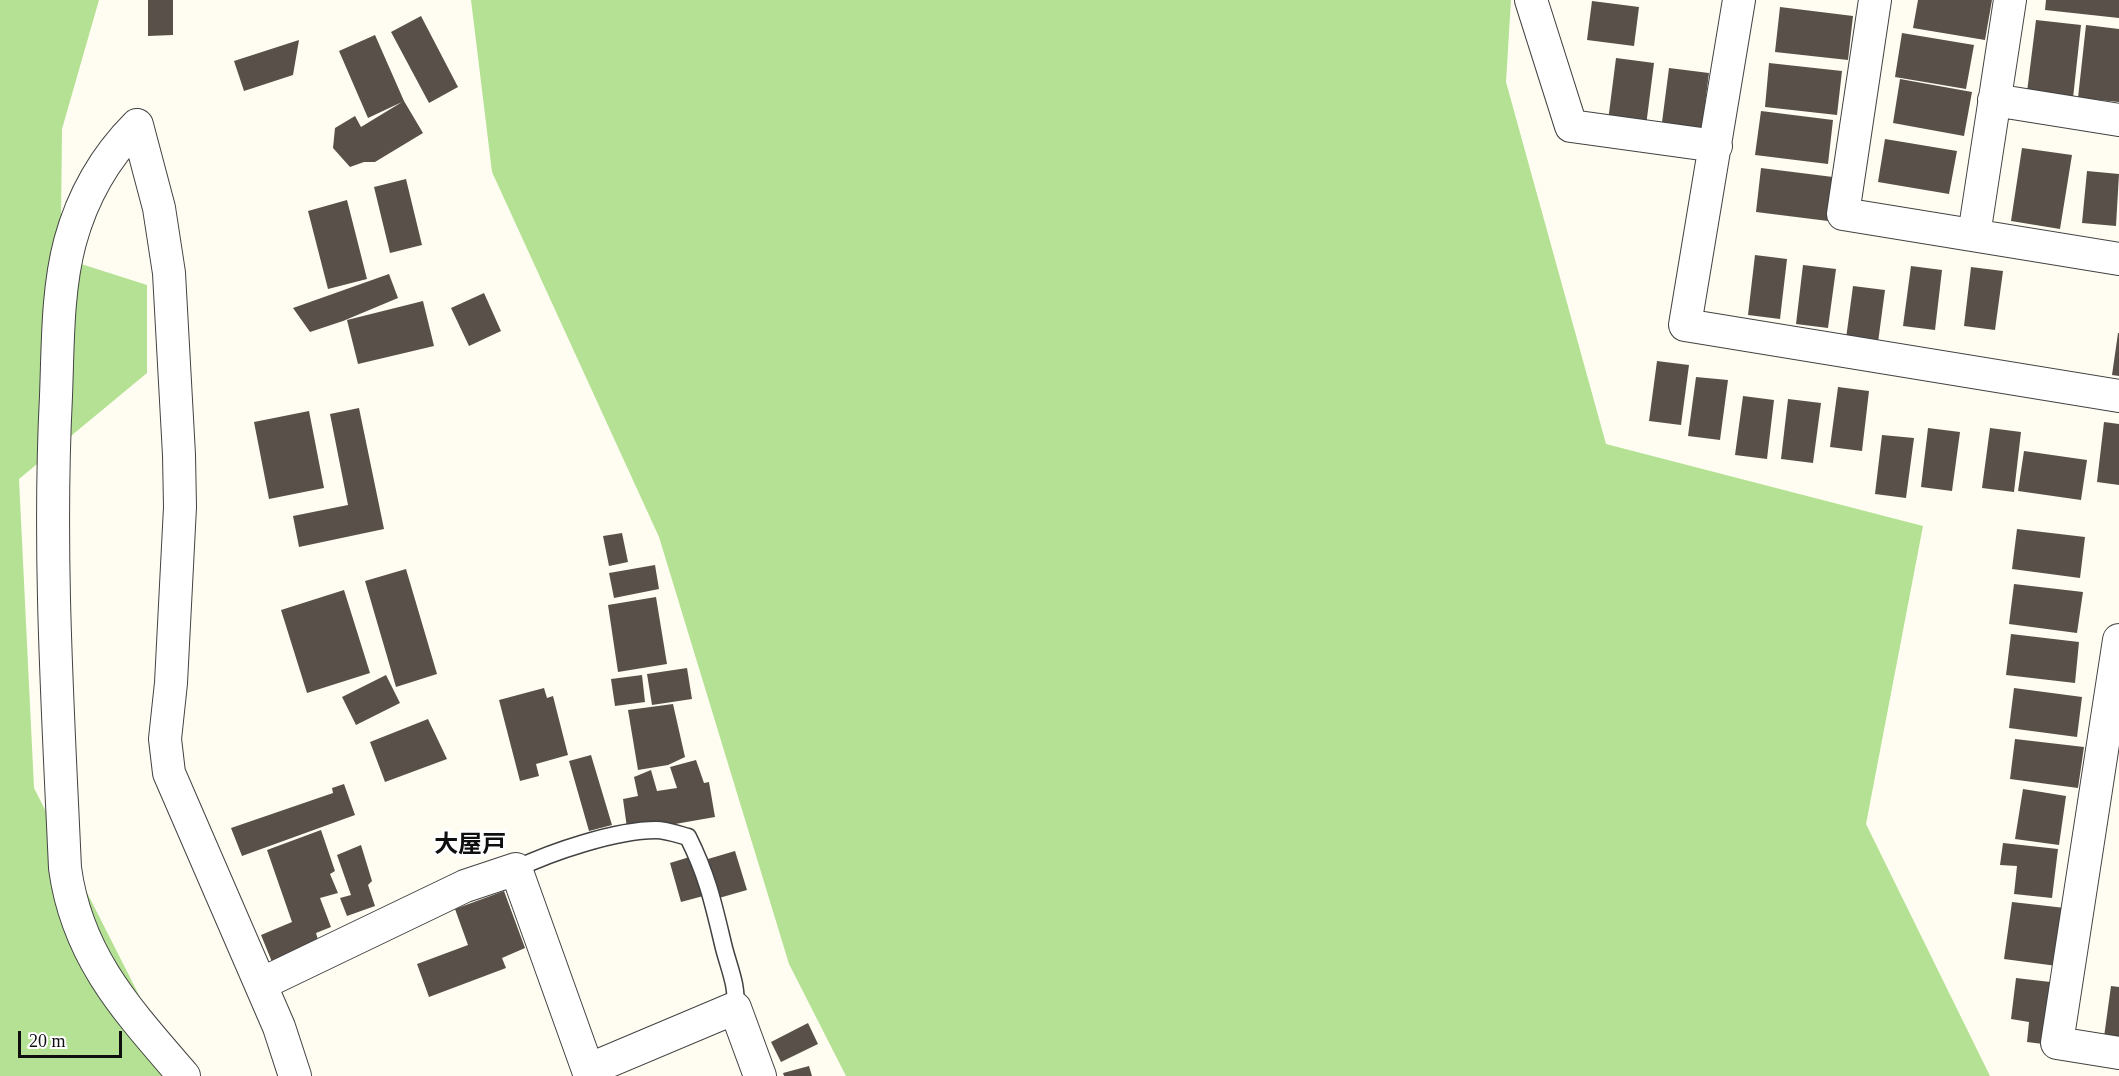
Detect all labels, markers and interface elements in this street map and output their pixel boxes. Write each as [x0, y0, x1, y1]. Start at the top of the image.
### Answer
district label: 大屋戸 [434, 829, 506, 857]
scale bar [21, 1019, 124, 1057]
text: 20 m [29, 1031, 66, 1051]

